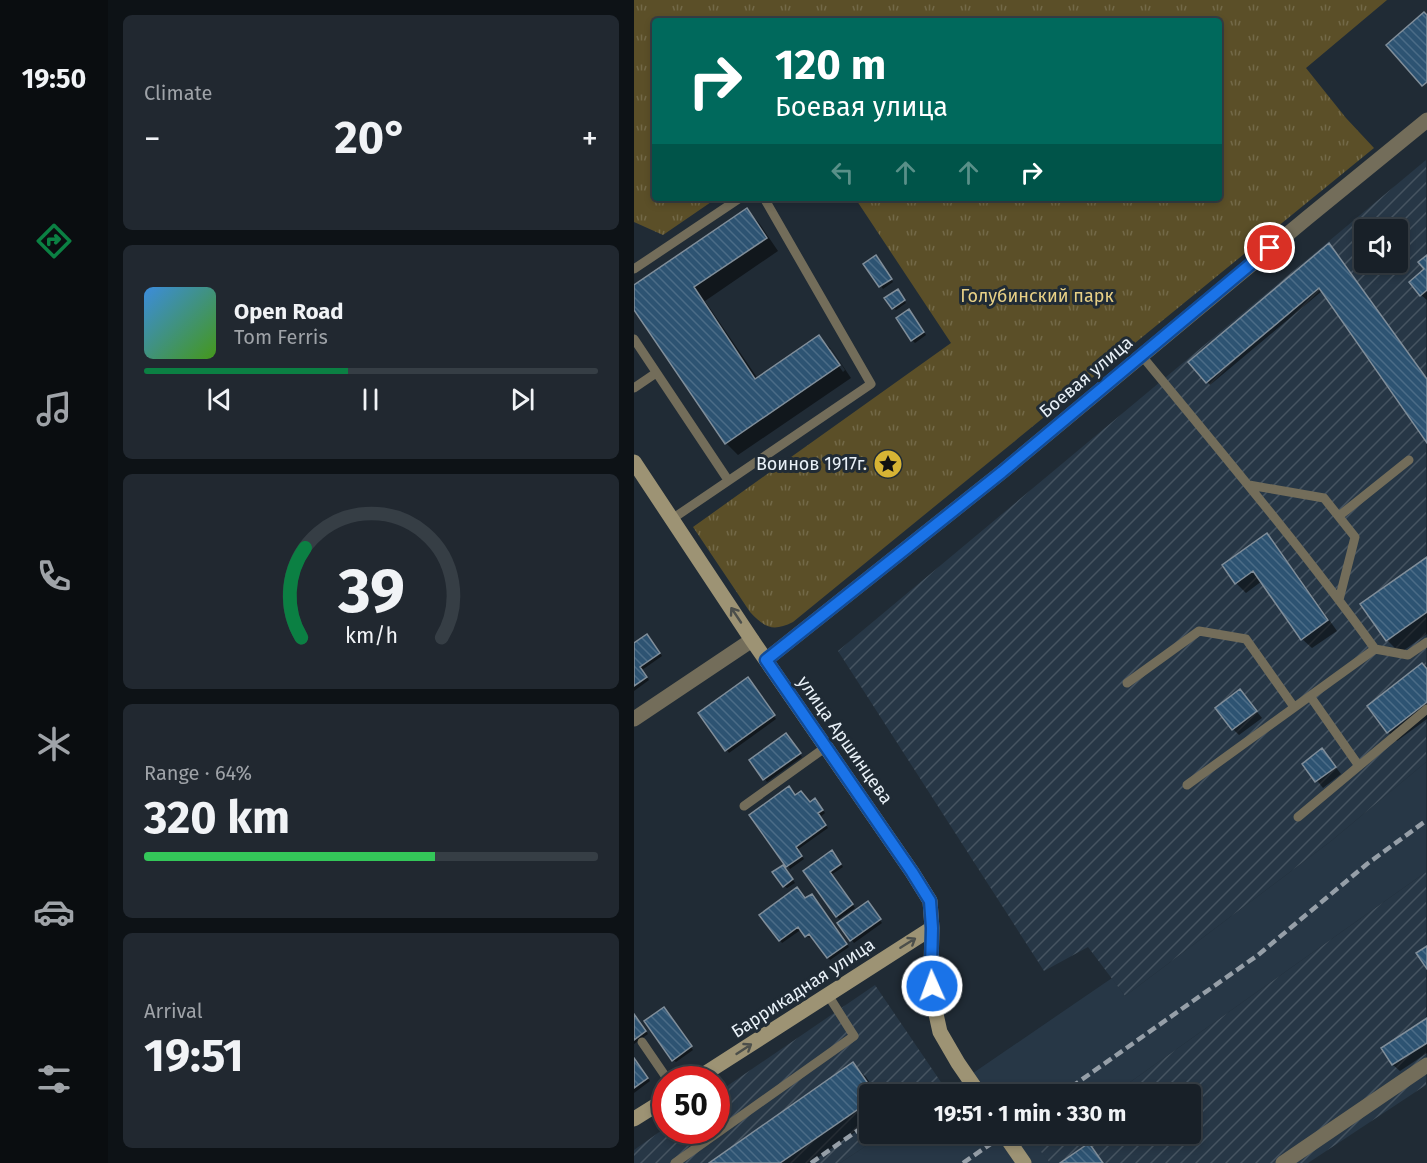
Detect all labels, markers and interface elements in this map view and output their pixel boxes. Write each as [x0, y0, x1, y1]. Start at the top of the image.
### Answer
text: 120 m [775, 40, 886, 90]
icon: right [676, 42, 754, 120]
text: 19:50 [22, 63, 86, 95]
text: Climate [144, 81, 212, 105]
text: Боевая улица [775, 91, 948, 123]
text: 20° [334, 111, 408, 165]
text: − [144, 119, 161, 159]
text: + [582, 119, 598, 159]
icon: left [826, 156, 859, 189]
icon: ahead [889, 156, 922, 189]
icon: ahead [952, 156, 985, 189]
icon: right [1015, 156, 1048, 189]
map controls [1354, 219, 1408, 273]
button: sound [1354, 219, 1408, 273]
icon: directions [33, 220, 75, 262]
pin [1244, 222, 1295, 273]
icon: arrive [1253, 231, 1286, 264]
park label: Голубинский парк [960, 285, 1114, 307]
text: Open Road [234, 298, 344, 325]
text: Tom Ferris [234, 325, 328, 349]
street label: Боевая улица [1035, 332, 1137, 422]
icon: previous [203, 383, 236, 416]
icon: pause [354, 383, 387, 416]
icon: next [506, 383, 539, 416]
icon: music [33, 388, 75, 430]
place icon: Воинов 1917г. [872, 448, 904, 480]
place label: Воинов 1917г. [756, 453, 867, 475]
icon: phone [33, 555, 75, 597]
text: 39 [337, 555, 404, 630]
one-way arrow [729, 606, 742, 623]
text: km/h [344, 624, 398, 650]
street label: улица Аршинцева [792, 672, 898, 808]
icon: climate [33, 723, 75, 765]
text: Range · 64% [144, 761, 252, 785]
text: 320 km [144, 791, 290, 845]
icon: car [33, 891, 75, 933]
street label: Баррикадная улица [727, 933, 879, 1043]
one-way arrow [900, 937, 917, 950]
position arrow [900, 954, 964, 1018]
text: Arrival [144, 999, 203, 1023]
text: 19:51 [144, 1029, 244, 1083]
one-way arrow [735, 1042, 752, 1054]
icon: filters [33, 1058, 75, 1100]
speed limit sign: 50 [652, 1066, 730, 1144]
text: 19:51 · 1 min · 330 m [934, 1100, 1126, 1127]

